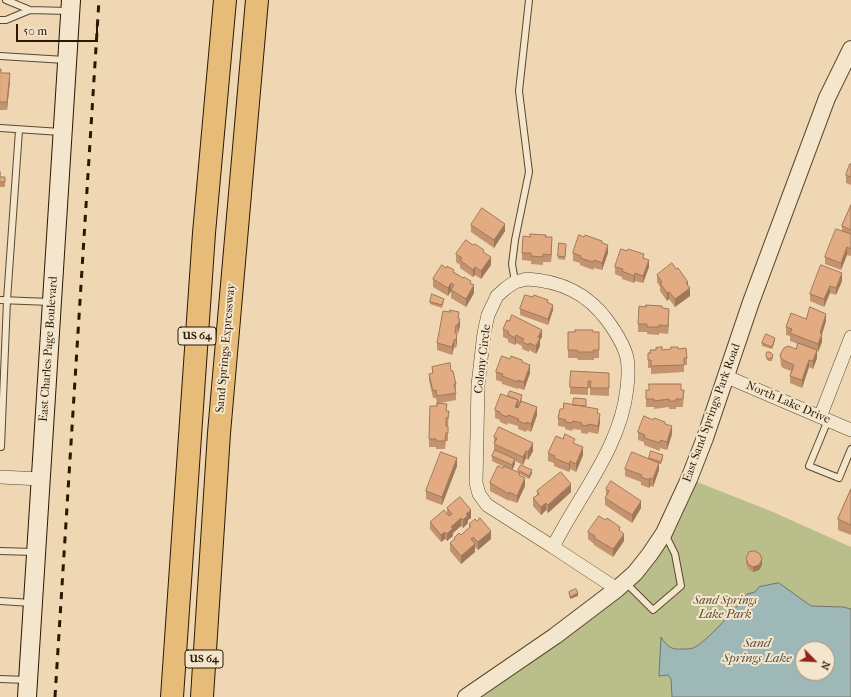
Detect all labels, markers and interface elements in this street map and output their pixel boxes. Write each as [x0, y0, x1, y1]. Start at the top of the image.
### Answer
scale bar [18, 16, 100, 42]
text: 50 m [23, 24, 47, 38]
street label: East Charles Page Boulevard [37, 276, 61, 422]
street label: Sand Springs Expressway [213, 283, 239, 413]
street label: Colony Circle [472, 323, 494, 395]
road number: US 64 [178, 327, 216, 345]
street label: East Sand Springs Park Road [680, 342, 744, 484]
street label: North Lake Drive [744, 379, 832, 427]
park label: Sand Springs Lake Park [693, 594, 757, 622]
water label: Sand Springs Lake [723, 636, 791, 667]
north arrow [795, 641, 835, 681]
road number: US 64 [185, 650, 223, 668]
text: N [818, 659, 833, 672]

